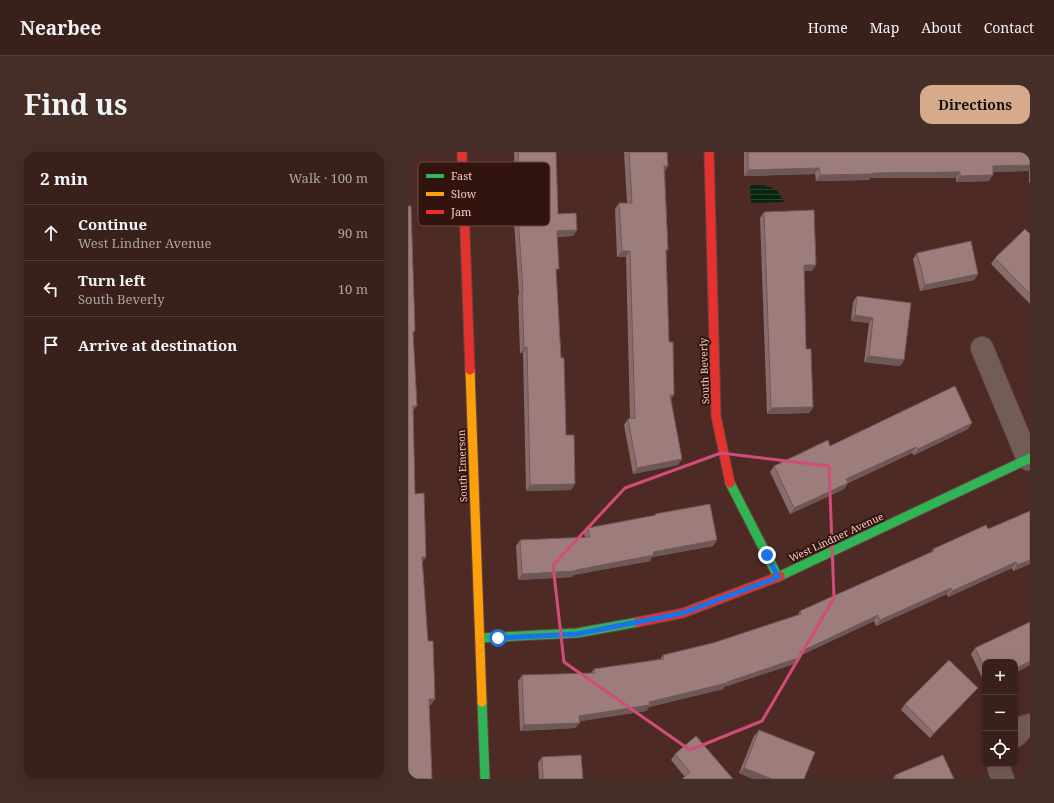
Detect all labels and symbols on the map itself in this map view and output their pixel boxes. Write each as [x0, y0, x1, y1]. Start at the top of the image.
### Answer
legend [418, 162, 550, 226]
text: Fast [451, 168, 472, 183]
text: Slow [451, 186, 477, 201]
text: Jam [450, 204, 472, 219]
street label: South Beverly [696, 337, 712, 404]
street label: South Emerson [454, 429, 470, 502]
street label: West Lindner Avenue [786, 509, 886, 565]
route end [758, 546, 776, 564]
route start [489, 629, 507, 647]

